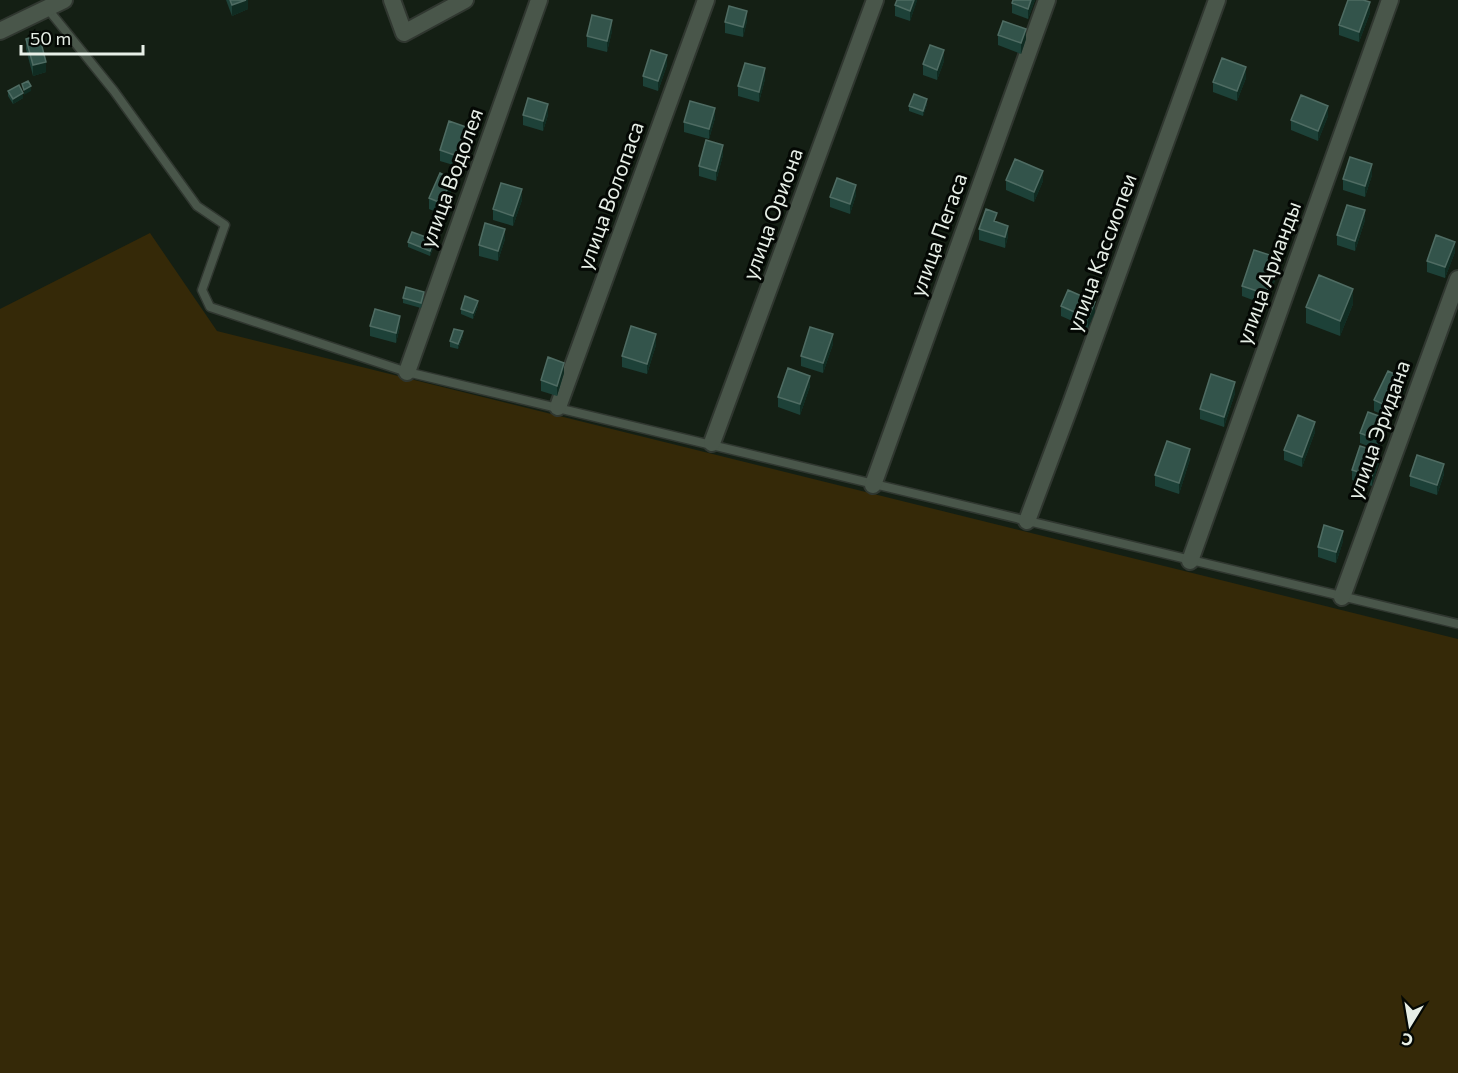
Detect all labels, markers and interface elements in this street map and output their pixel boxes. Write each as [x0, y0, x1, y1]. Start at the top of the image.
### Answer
scale bar [21, 18, 142, 56]
text: 50 m [30, 27, 71, 49]
street label: улица Водолея [414, 104, 487, 251]
street label: улица Волопаса [571, 118, 648, 273]
street label: улица Ориона [736, 144, 807, 283]
street label: улица Пегаса [904, 169, 971, 300]
street label: улица Кассиопеи [1060, 170, 1141, 335]
street label: улица Арианды [1230, 197, 1305, 348]
street label: улица Эридана [1341, 356, 1414, 502]
north arrow [1380, 995, 1440, 1055]
text: С [1400, 1030, 1414, 1051]

